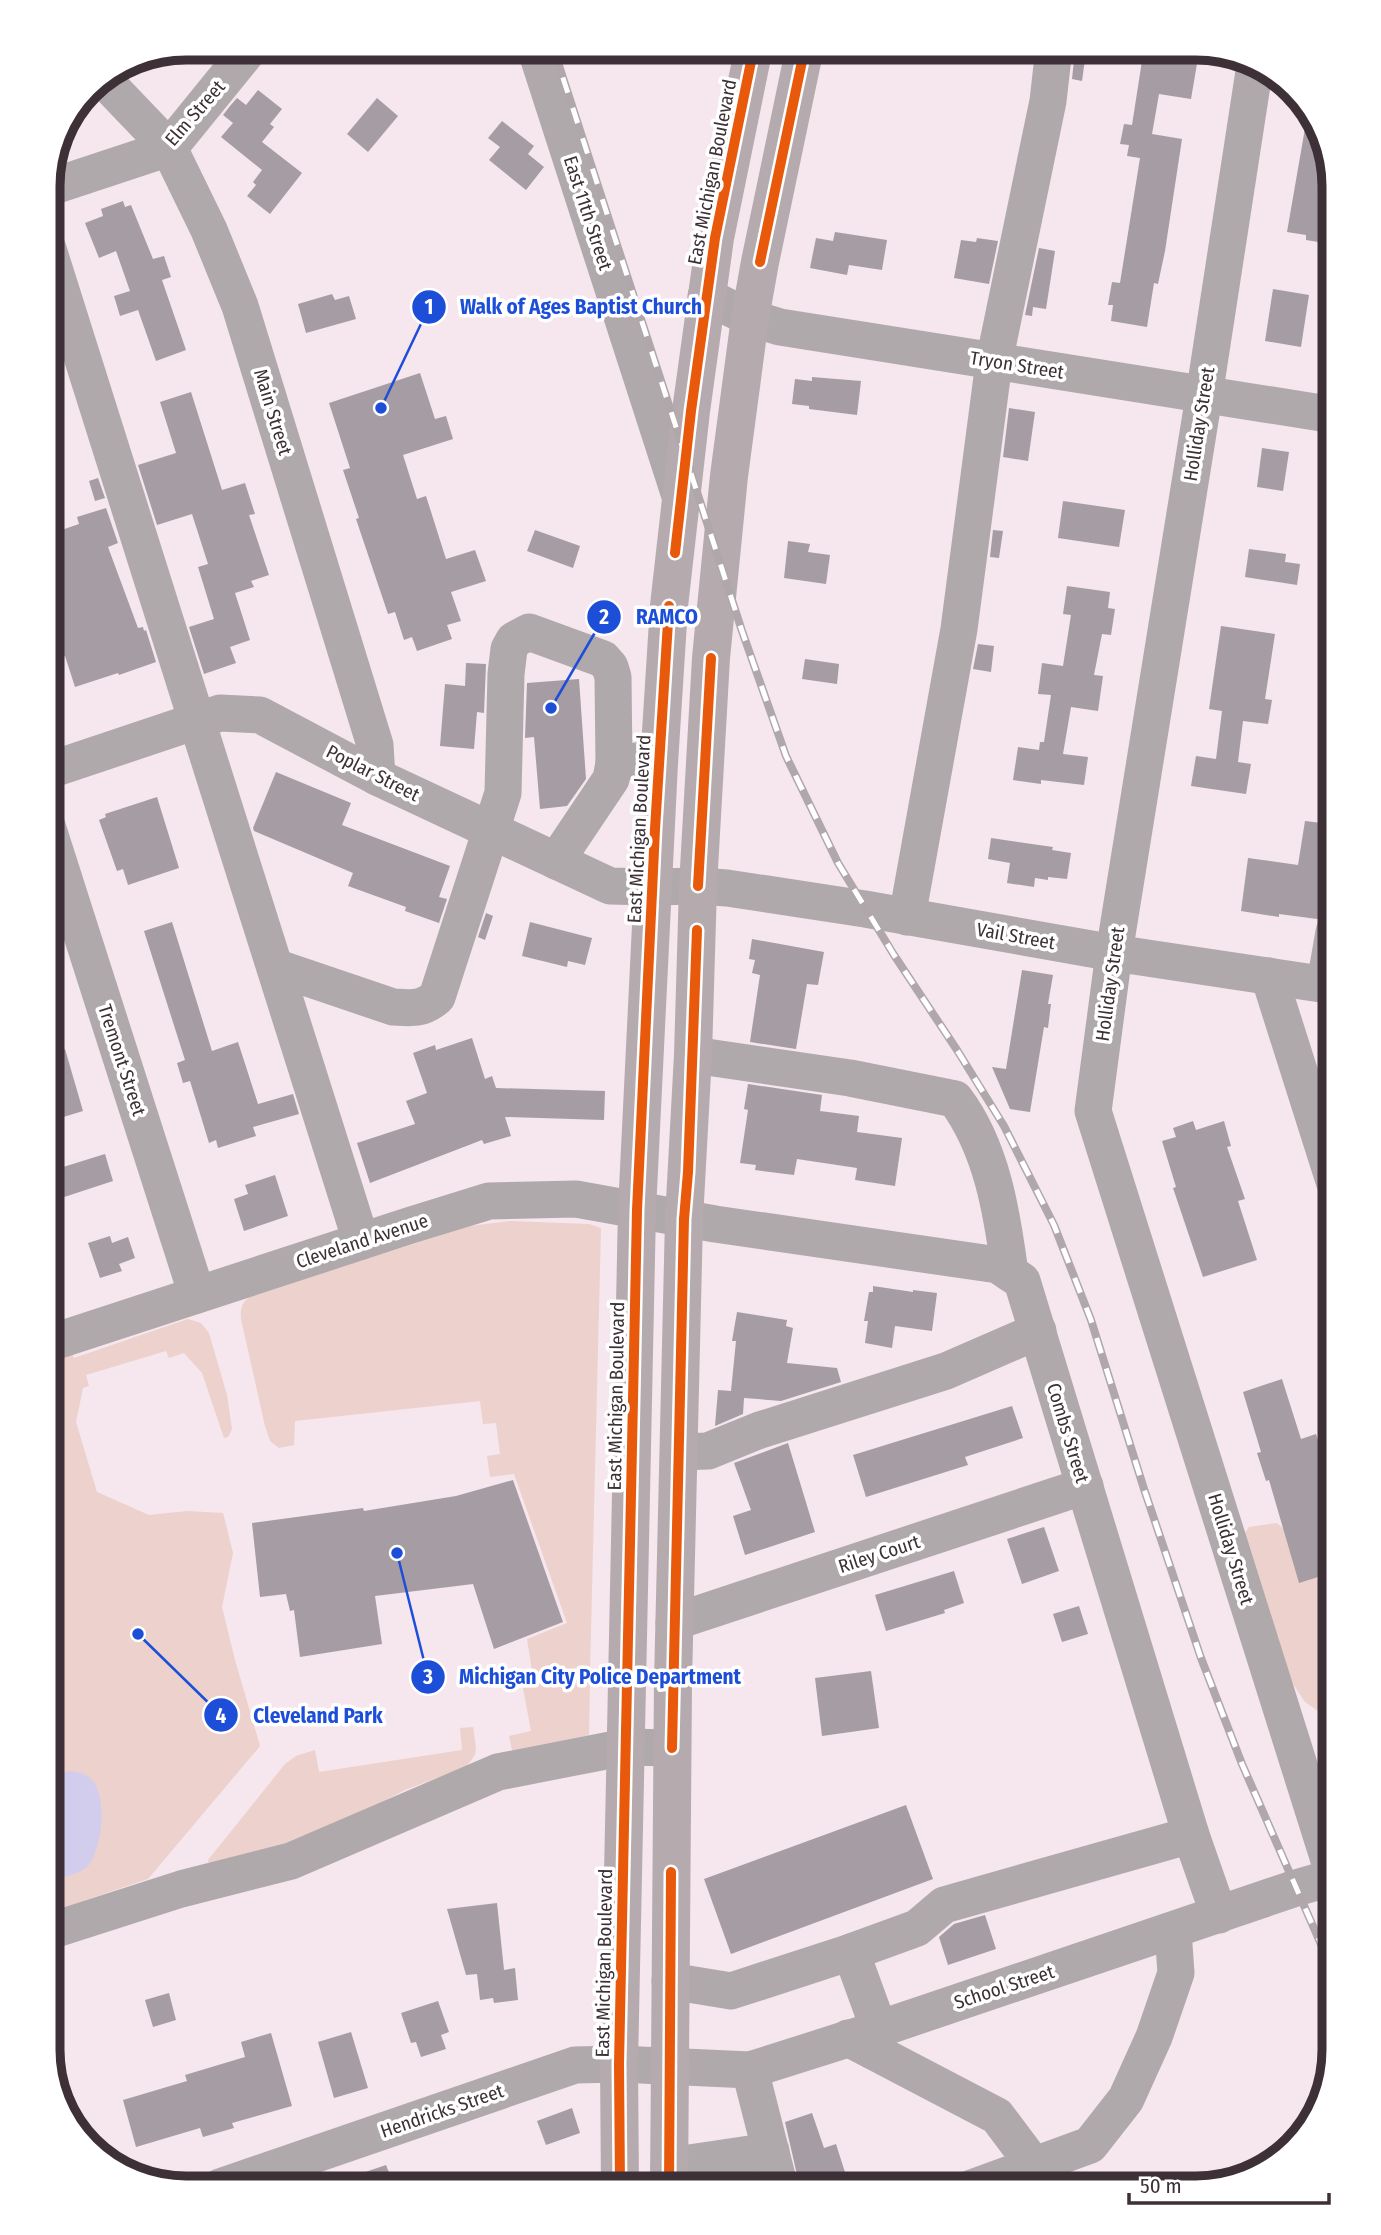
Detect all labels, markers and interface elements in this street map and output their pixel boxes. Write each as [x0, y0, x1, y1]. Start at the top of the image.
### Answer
street label: Elm Street [160, 75, 230, 151]
street label: East Michigan Boulevard [683, 77, 741, 267]
street label: East 11th Street [559, 153, 618, 274]
callout: Walk of Ages Baptist Church [411, 286, 716, 328]
text: 1 [425, 294, 433, 320]
text: Walk of Ages Baptist Church [460, 294, 702, 320]
street label: Tryon Street [969, 346, 1066, 384]
street label: Holliday Street [1179, 365, 1219, 483]
street label: Main Street [249, 366, 297, 459]
callout: RAMCO [587, 596, 711, 638]
text: 2 [598, 604, 609, 630]
text: RAMCO [636, 604, 698, 630]
street label: East Michigan Boulevard [623, 734, 655, 924]
street label: Poplar Street [323, 740, 424, 807]
street label: Vail Street [975, 918, 1058, 954]
street label: Holliday Street [1091, 925, 1130, 1043]
street label: Tremont Street [93, 1001, 151, 1119]
street label: Cleveland Avenue [293, 1209, 431, 1273]
street label: East Michigan Boulevard [603, 1302, 629, 1490]
street label: Combs Street [1042, 1380, 1094, 1486]
street label: Holliday Street [1203, 1491, 1259, 1608]
street label: Riley Court [835, 1530, 923, 1578]
callout: Michigan City Police Department [410, 1656, 755, 1698]
text: 3 [422, 1664, 433, 1690]
text: Michigan City Police Department [459, 1664, 742, 1690]
callout: Cleveland Park [204, 1694, 396, 1736]
text: 4 [216, 1703, 227, 1729]
text: Cleveland Park [253, 1703, 383, 1729]
street label: East Michigan Boulevard [591, 1869, 617, 2057]
street label: School Street [951, 1960, 1058, 2014]
street label: Hendricks Street [377, 2079, 507, 2143]
scale bar [1129, 2162, 1328, 2206]
text: 50 m [1140, 2173, 1182, 2199]

